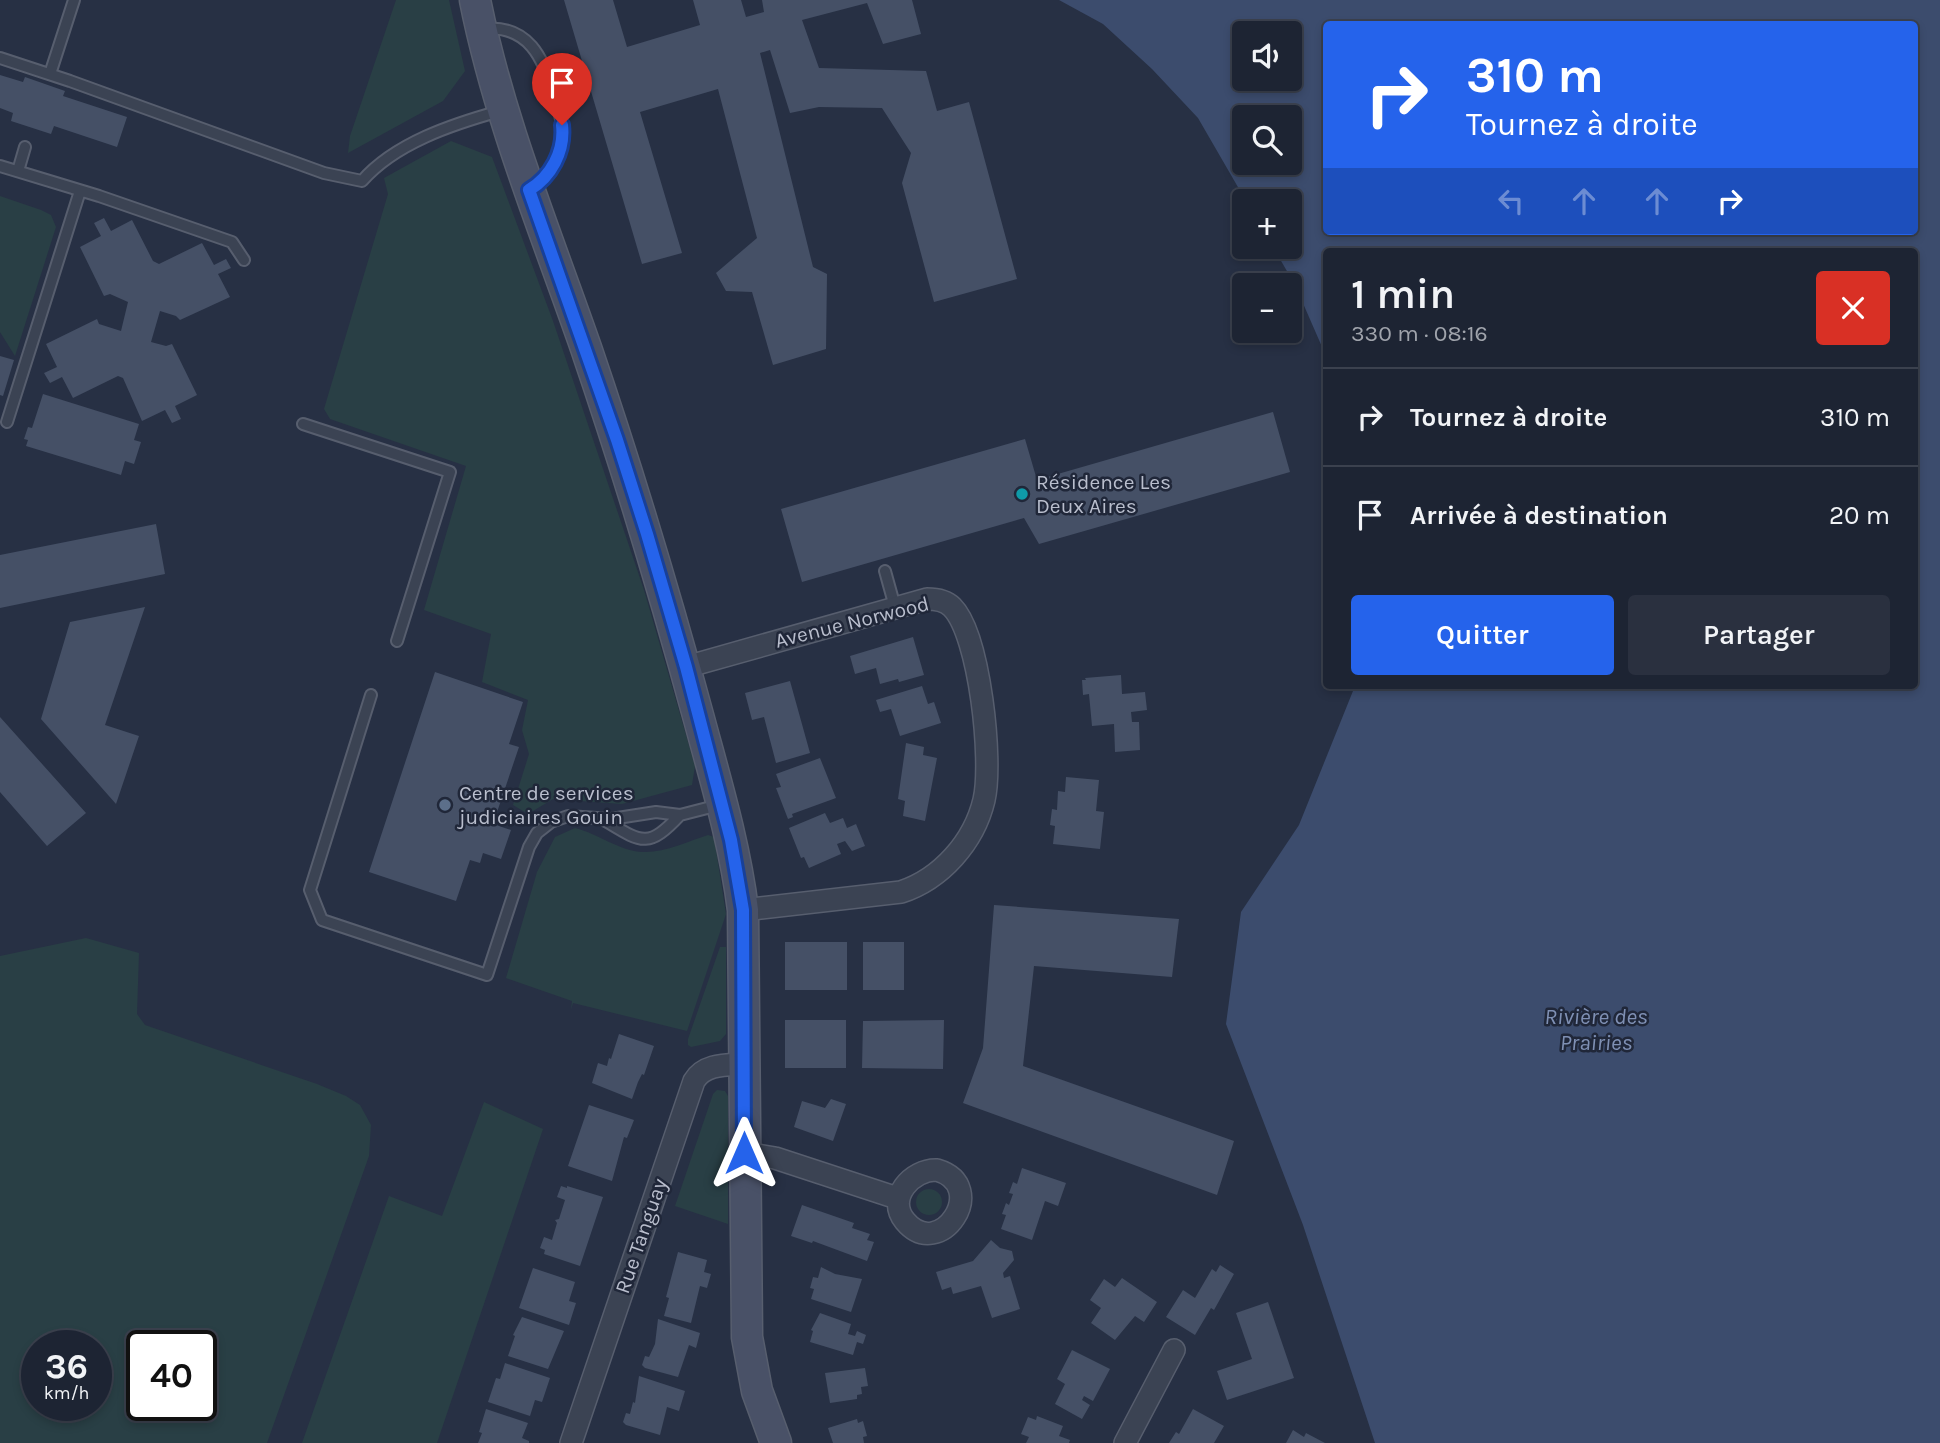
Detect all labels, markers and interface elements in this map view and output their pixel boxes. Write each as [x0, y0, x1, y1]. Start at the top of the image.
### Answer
map controls [1232, 21, 1302, 343]
button: sound [1232, 21, 1302, 91]
text: 310 m [1466, 47, 1604, 104]
icon: right [1351, 49, 1442, 140]
pin [532, 53, 592, 125]
icon: arrive [543, 64, 581, 102]
button: search [1232, 105, 1302, 175]
text: Tournez à droite [1466, 106, 1698, 143]
icon: left [1492, 182, 1530, 220]
icon: ahead [1565, 182, 1603, 220]
icon: ahead [1638, 182, 1676, 220]
icon: right [1711, 182, 1749, 220]
button: + [1232, 189, 1302, 259]
text: 1 min [1351, 269, 1455, 319]
button: close [1816, 271, 1890, 345]
button: − [1232, 273, 1302, 343]
text: 330 m · 08:16 [1351, 320, 1488, 347]
icon: right [1351, 398, 1389, 436]
text: Tournez à droite [1410, 402, 1607, 433]
text: 310 m [1820, 402, 1890, 433]
place label: Résidence Les Deux Aires [1036, 470, 1171, 518]
marker: Résidence Les Deux Aires [1014, 486, 1030, 502]
icon: arrive [1351, 496, 1389, 534]
text: Arrivée à destination [1410, 500, 1668, 531]
text: 20 m [1829, 500, 1890, 531]
street label: Avenue Norwood [772, 591, 932, 653]
button: Quitter [1351, 595, 1614, 675]
button: Partager [1628, 595, 1890, 675]
place label: Centre de services judiciaires Gouin [457, 781, 634, 829]
marker: Centre de services judiciaires Gouin [437, 797, 453, 813]
water label: Rivière des Prairies [1544, 1003, 1648, 1056]
position arrow [707, 1116, 781, 1190]
street label: Rue Tanguay [610, 1175, 672, 1297]
speed limit sign: 40 [126, 1330, 217, 1421]
text: 36 [45, 1346, 88, 1387]
text: km/h [44, 1382, 89, 1404]

